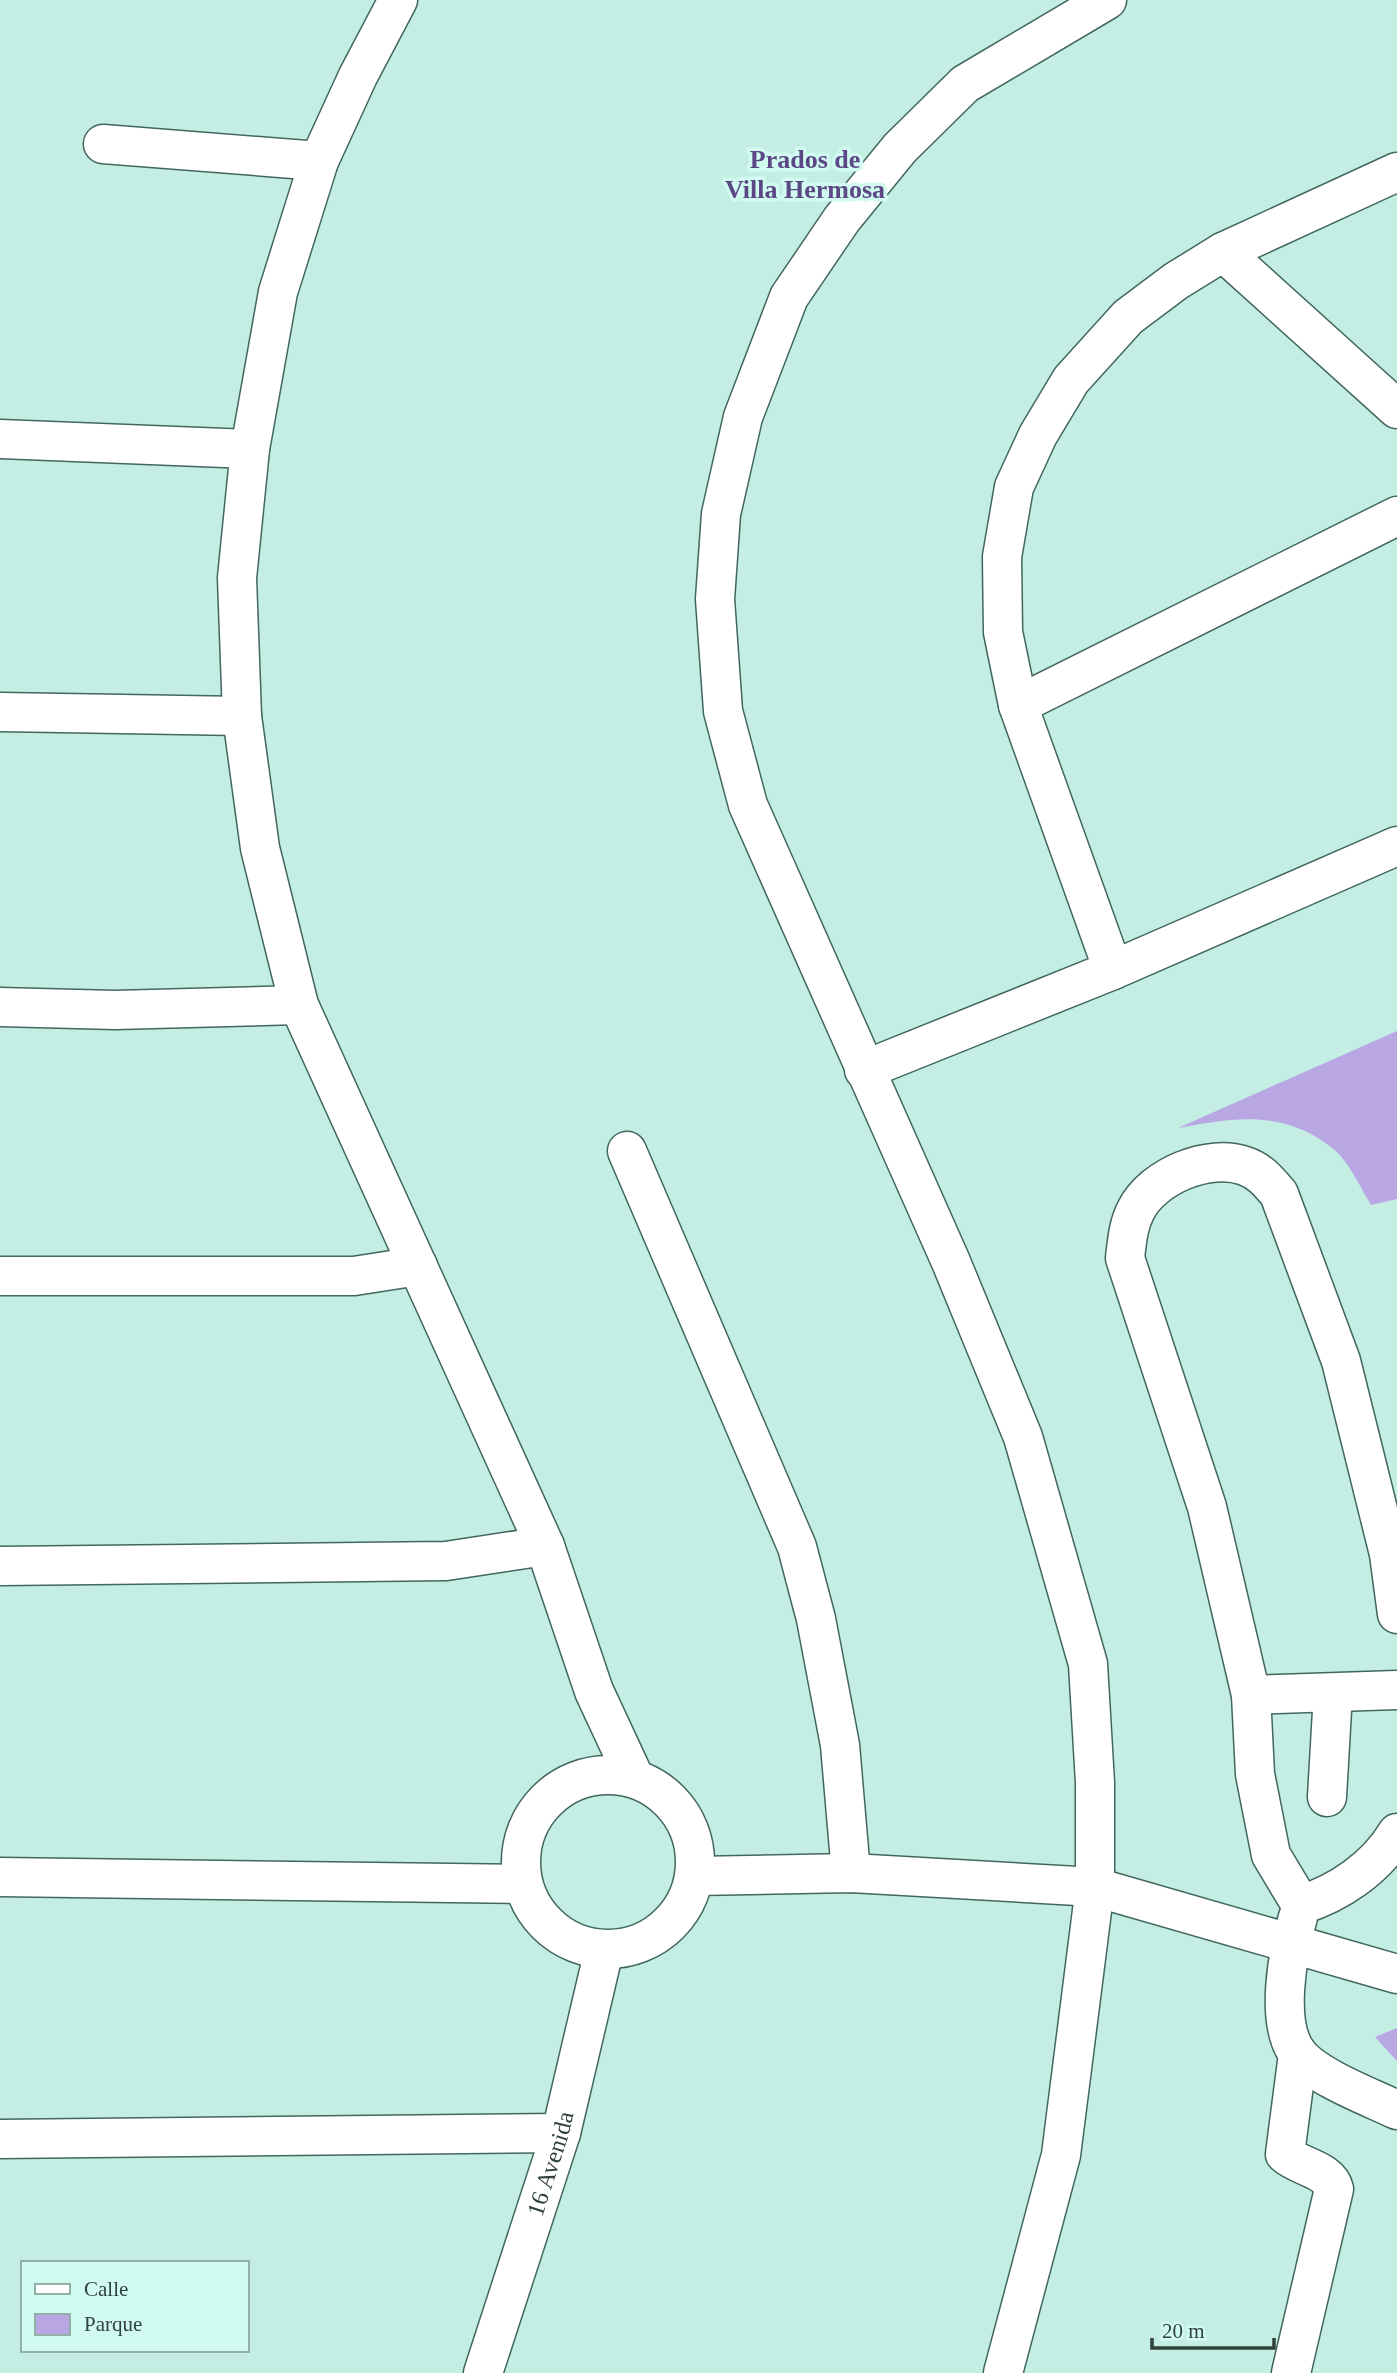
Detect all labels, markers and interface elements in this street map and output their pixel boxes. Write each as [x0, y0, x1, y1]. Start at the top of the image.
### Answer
district label: Prados de Villa Hermosa [725, 145, 885, 204]
street label: 16 Avenida [522, 2109, 579, 2219]
legend [21, 2261, 248, 2352]
text: Calle [84, 2277, 128, 2301]
scale bar [1152, 2306, 1274, 2350]
text: Parque [84, 2312, 142, 2336]
text: 20 m [1162, 2319, 1205, 2343]

